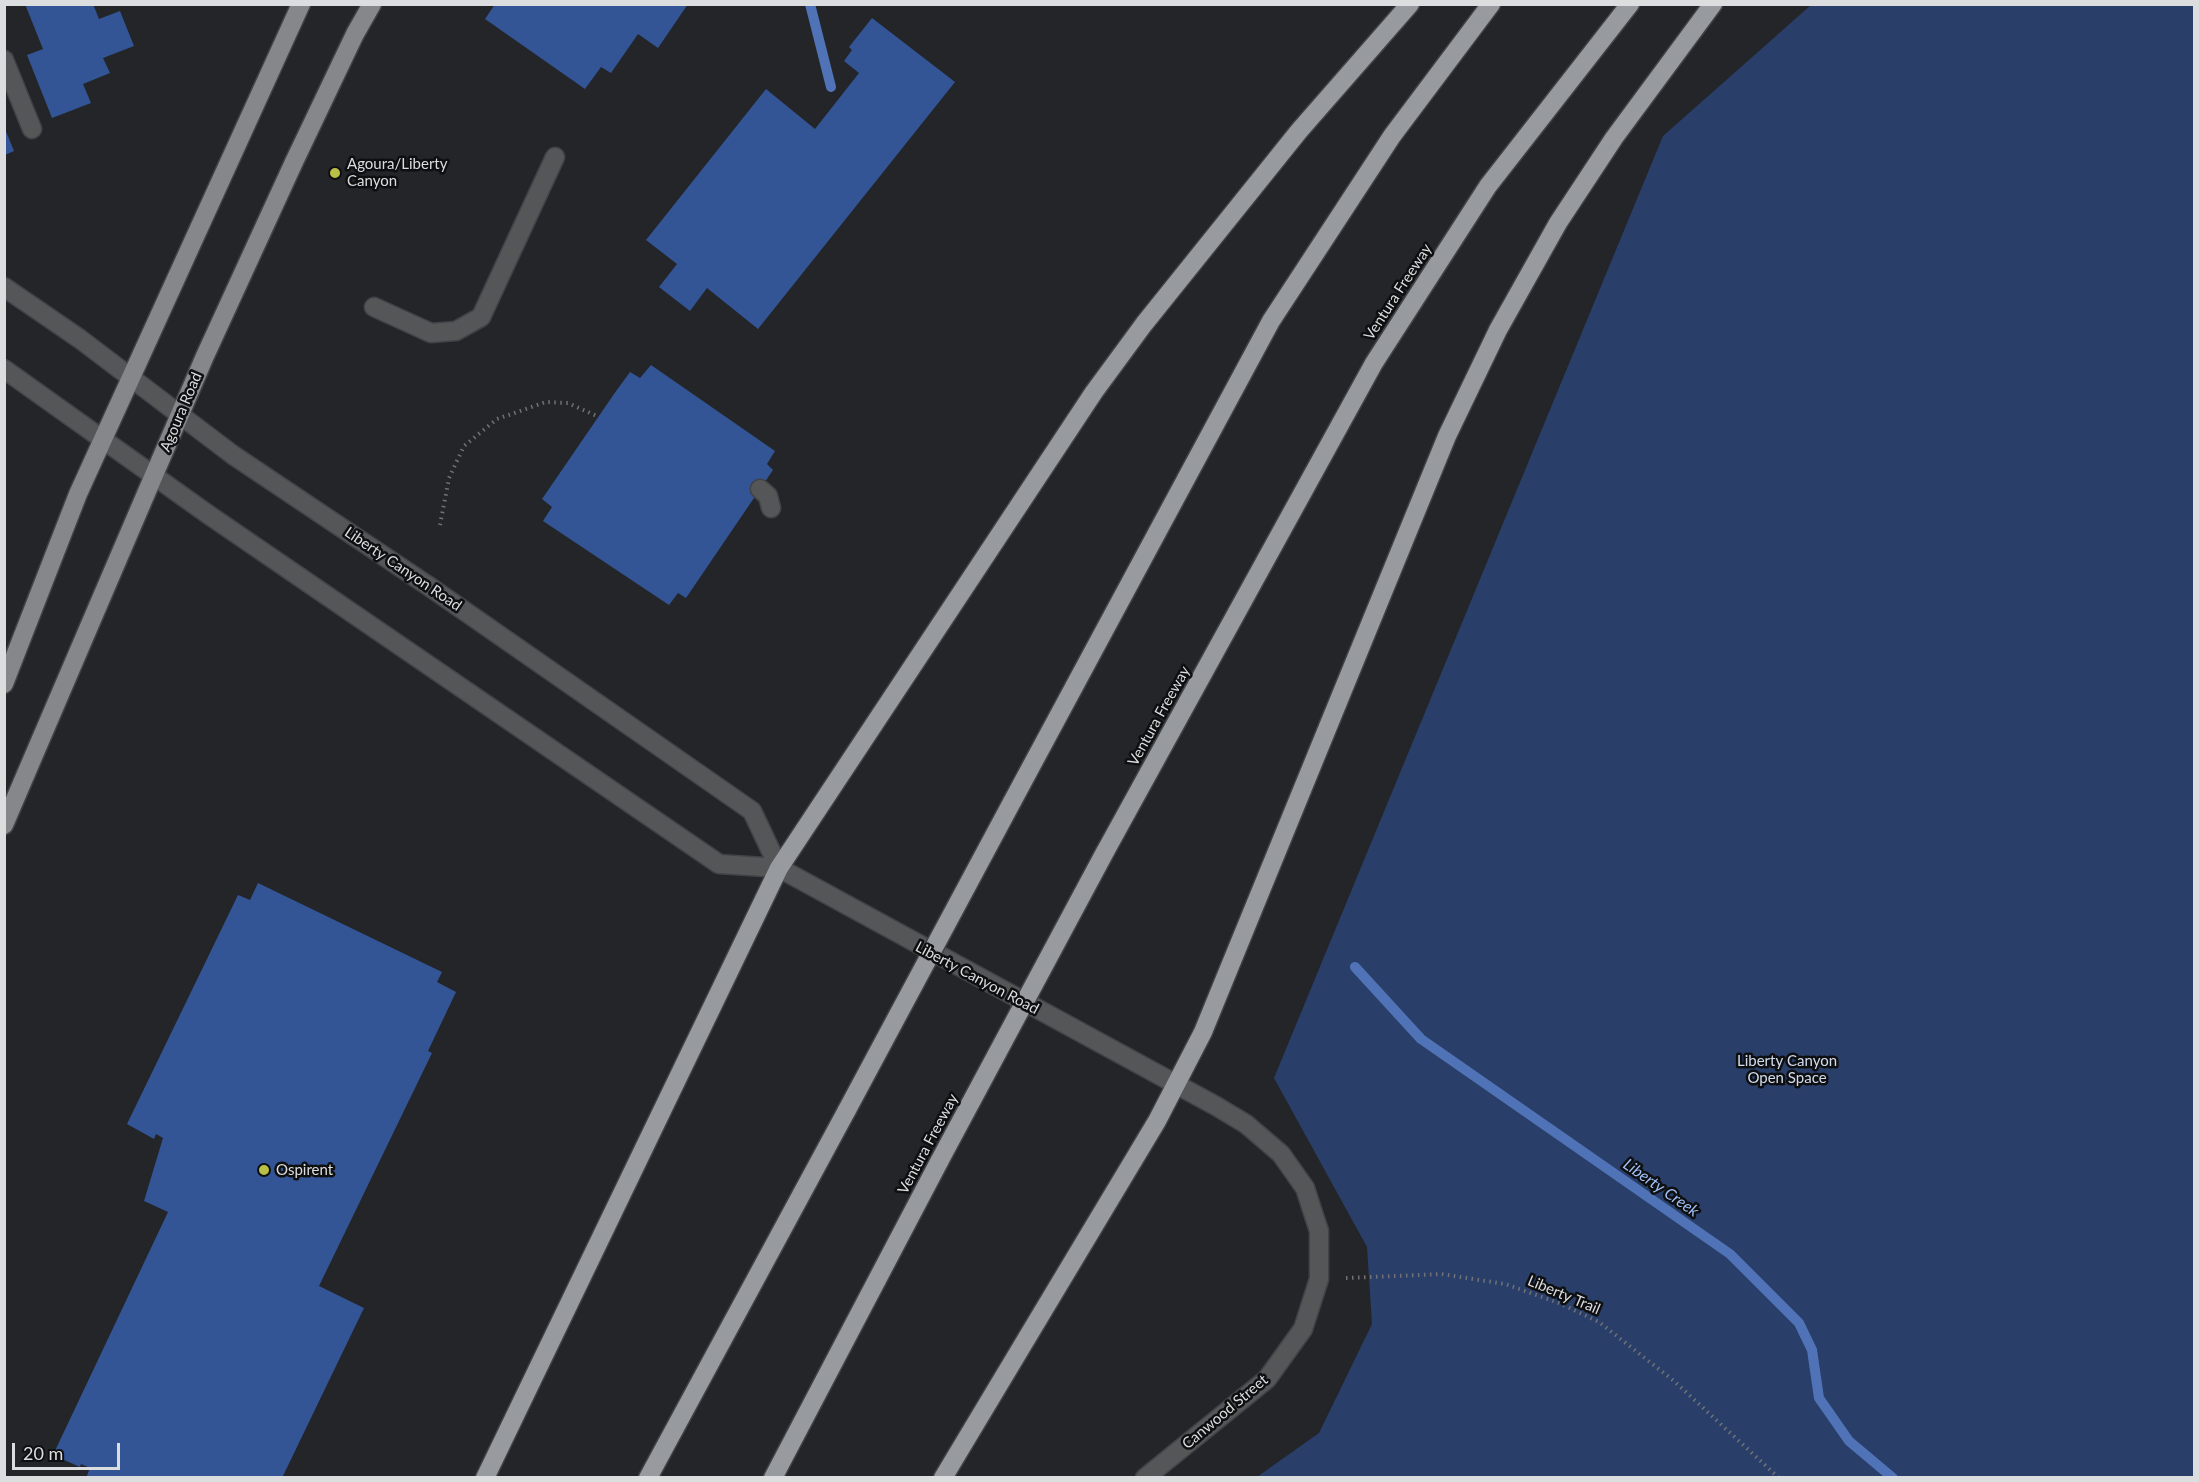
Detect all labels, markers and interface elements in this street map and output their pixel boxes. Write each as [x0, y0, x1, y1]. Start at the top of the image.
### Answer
place label: Agoura/Liberty Canyon [347, 155, 447, 190]
marker: Agoura/Liberty Canyon [328, 166, 342, 180]
street label: Ventura Freeway [1360, 241, 1436, 343]
street label: Agoura Road [156, 370, 206, 454]
street label: Liberty Canyon Road [341, 523, 465, 615]
street label: Ventura Freeway [1124, 663, 1194, 769]
street label: Liberty Canyon Road [912, 938, 1042, 1018]
park label: Liberty Canyon Open Space [1737, 1052, 1837, 1087]
street label: Ventura Freeway [894, 1091, 962, 1197]
water label: Liberty Creek [1620, 1155, 1702, 1221]
place label: Ospirent [276, 1161, 333, 1179]
marker: Ospirent [257, 1163, 271, 1177]
street label: Liberty Trail [1525, 1272, 1603, 1318]
street label: Canwood Street [1179, 1371, 1271, 1453]
scale bar [15, 1431, 123, 1469]
text: 20 m [23, 1442, 63, 1464]

